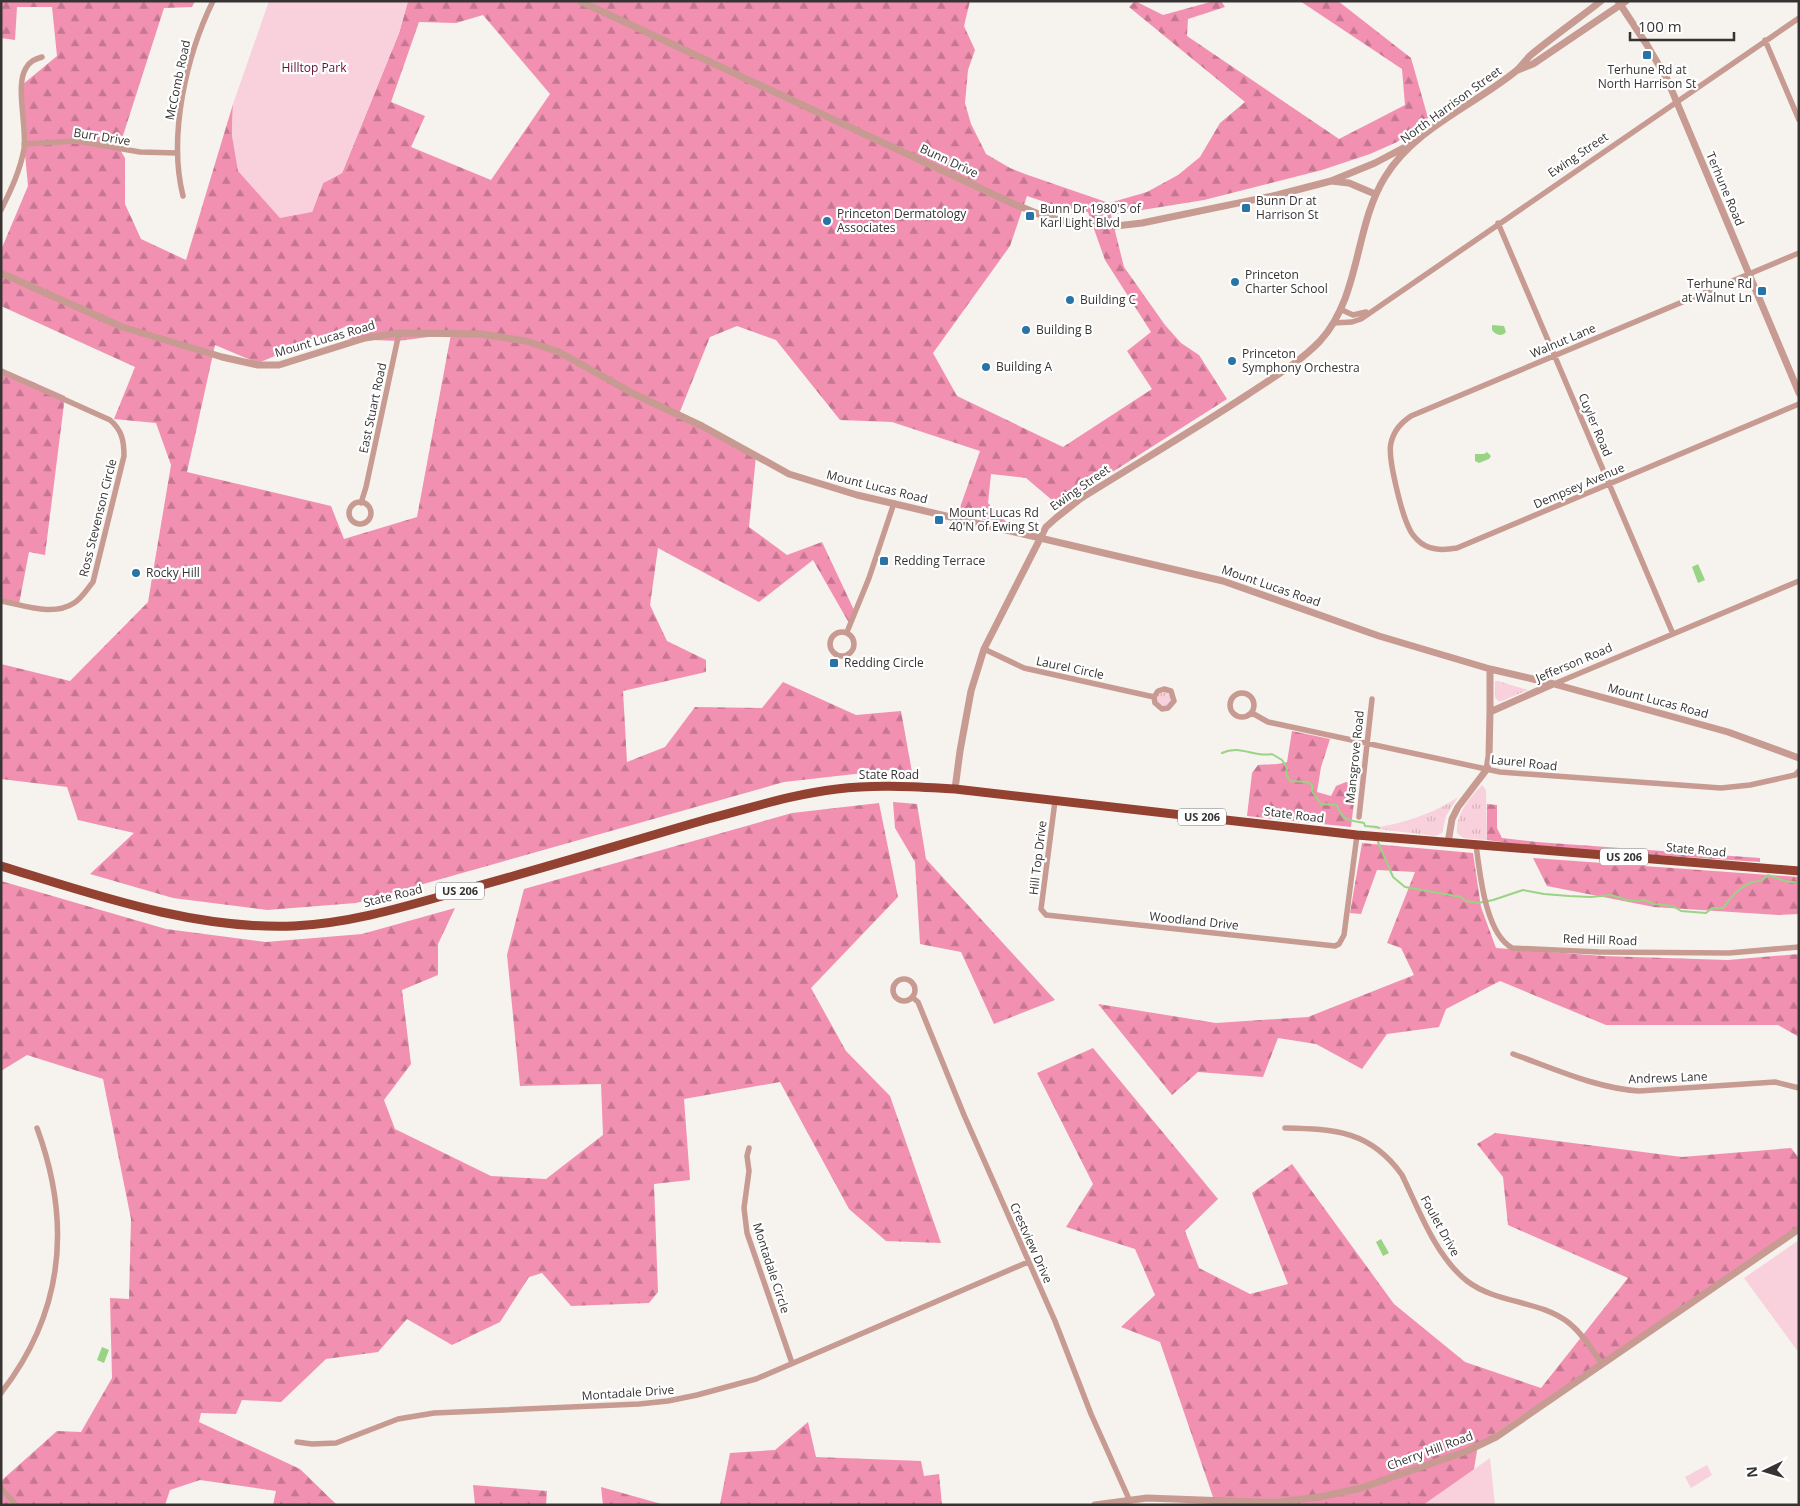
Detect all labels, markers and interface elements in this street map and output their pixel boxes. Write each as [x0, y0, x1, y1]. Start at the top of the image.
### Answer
scale bar [1630, 10, 1734, 42]
text: 100 m [1638, 16, 1682, 36]
street label: McComb Road [161, 38, 194, 122]
marker: Terhune Rd at North Harrison St [1641, 49, 1653, 61]
park label: Hilltop Park [282, 59, 347, 76]
place label: Terhune Rd at North Harrison St [1598, 61, 1696, 92]
street label: North Harrison Street [1397, 62, 1505, 147]
street label: Burr Drive [72, 124, 132, 149]
street label: Ewing Street [1544, 128, 1611, 181]
street label: Bunn Drive [917, 140, 981, 182]
street label: Terhune Road [1702, 149, 1749, 228]
place label: Bunn Dr at Harrison St [1256, 192, 1319, 223]
place label: Bunn Dr 1980'S of Karl Light Blvd [1040, 200, 1142, 231]
marker: Bunn Dr at Harrison St [1240, 202, 1252, 214]
place label: Princeton Dermatology Associates [837, 205, 967, 236]
marker: Bunn Dr 1980'S of Karl Light Blvd [1024, 210, 1036, 222]
marker: Princeton Dermatology Associates [821, 215, 833, 227]
place label: Princeton Charter School [1245, 266, 1328, 297]
place label: Terhune Rd at Walnut Ln [1681, 275, 1752, 306]
marker: Princeton Charter School [1229, 276, 1241, 288]
marker: Terhune Rd at Walnut Ln [1756, 285, 1768, 297]
place label: Building C [1080, 291, 1137, 308]
marker: Building C [1064, 294, 1076, 306]
street label: Mount Lucas Road [273, 316, 377, 361]
street label: Walnut Lane [1527, 319, 1599, 362]
place label: Building B [1036, 321, 1093, 338]
marker: Building B [1020, 324, 1032, 336]
place label: Princeton Symphony Orchestra [1242, 345, 1360, 376]
marker: Princeton Symphony Orchestra [1226, 355, 1238, 367]
place label: Building A [996, 358, 1053, 375]
street label: East Stuart Road [355, 361, 390, 455]
marker: Building A [980, 361, 992, 373]
street label: Cuyler Road [1574, 390, 1616, 459]
street label: Ross Stevenson Circle [75, 457, 120, 579]
street label: Dempsey Avenue [1531, 459, 1627, 512]
street label: Ewing Street [1046, 461, 1113, 514]
street label: Mount Lucas Road [825, 466, 929, 507]
place label: Mount Lucas Rd 40'N of Ewing St [949, 504, 1039, 535]
marker: Mount Lucas Rd 40'N of Ewing St [933, 514, 945, 526]
place label: Redding Terrace [894, 552, 985, 569]
marker: Redding Terrace [878, 555, 890, 567]
street label: Mount Lucas Road [1219, 561, 1323, 610]
place label: Rocky Hill [146, 564, 200, 581]
marker: Rocky Hill [130, 567, 142, 579]
street label: Jefferson Road [1532, 639, 1615, 687]
street label: Laurel Circle [1035, 652, 1106, 683]
place label: Redding Circle [844, 654, 924, 671]
marker: Redding Circle [828, 657, 840, 669]
street label: Mount Lucas Road [1606, 679, 1710, 722]
street label: Mansgrove Road [1341, 709, 1368, 804]
street label: Laurel Road [1490, 751, 1558, 774]
street label: State Road [859, 766, 919, 783]
street label: State Road [1263, 802, 1325, 827]
road number: US 206 [1178, 809, 1226, 826]
street label: Hill Top Drive [1025, 820, 1051, 896]
street label: State Road [1665, 838, 1727, 861]
road number: US 206 [1600, 849, 1648, 866]
street label: State Road [362, 880, 424, 911]
road number: US 206 [436, 882, 484, 899]
street label: Woodland Drive [1149, 907, 1240, 934]
street label: Red Hill Road [1563, 930, 1637, 949]
street label: Andrews Lane [1628, 1068, 1708, 1087]
street label: Foulet Drive [1417, 1192, 1464, 1260]
street label: Crestview Drive [1006, 1200, 1057, 1286]
street label: Montadale Circle [749, 1220, 794, 1316]
street label: Montadale Drive [581, 1381, 675, 1404]
street label: Cherry Hill Road [1385, 1427, 1475, 1474]
north arrow [1740, 1446, 1790, 1496]
text: N [1742, 1466, 1762, 1479]

